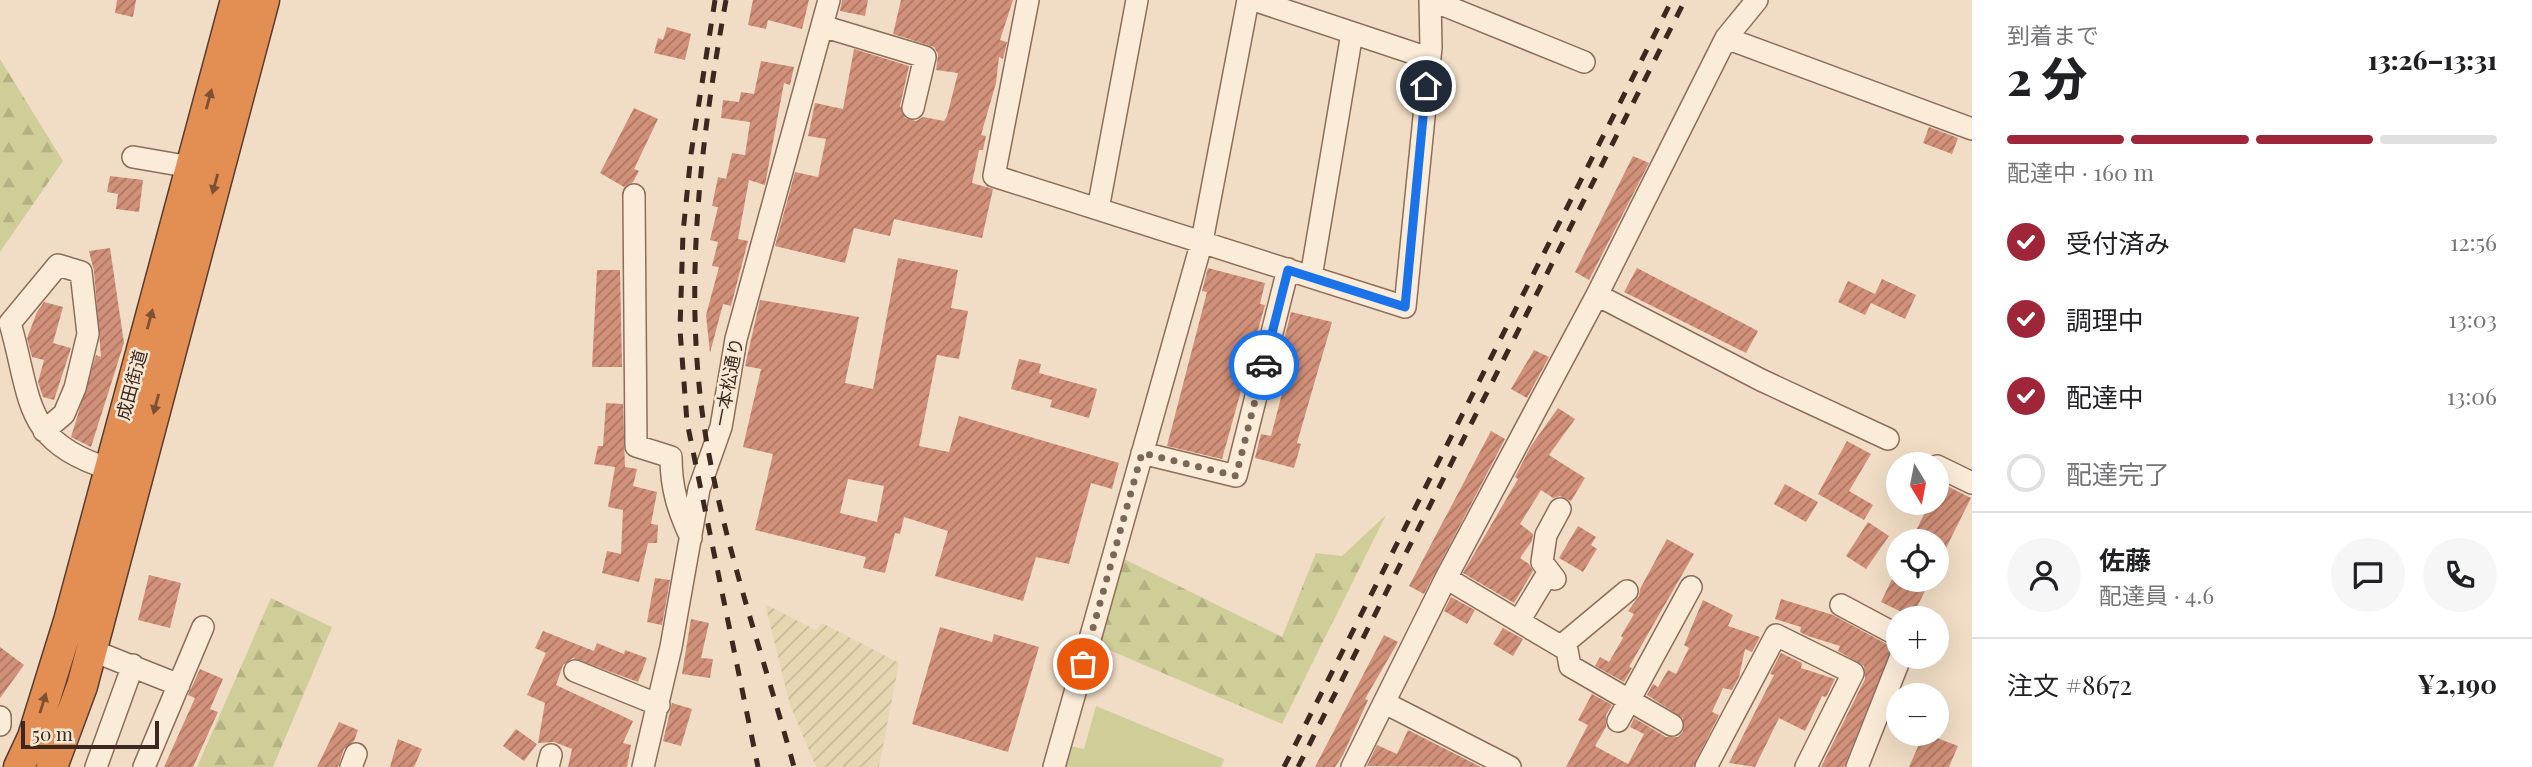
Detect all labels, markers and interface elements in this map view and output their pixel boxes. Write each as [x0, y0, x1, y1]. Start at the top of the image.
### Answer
text: 到着まで [2007, 19, 2099, 50]
text: 13:26–13:31 [2368, 42, 2497, 77]
text: 2 分 [2007, 46, 2088, 108]
pin [1396, 56, 1456, 116]
icon: home [1407, 67, 1445, 105]
one-way arrow [204, 88, 215, 110]
text: 配達中 · 160 m [2007, 156, 2154, 187]
one-way arrow [209, 173, 220, 195]
icon: check [2007, 223, 2045, 261]
text: 受付済み [2066, 225, 2170, 260]
text: 12:56 [2450, 226, 2497, 257]
icon: check [2007, 300, 2045, 338]
text: 調理中 [2066, 302, 2144, 337]
text: 13:03 [2448, 303, 2497, 334]
one-way arrow [145, 308, 156, 330]
courier [1229, 330, 1299, 400]
street label: 一本松通り [708, 335, 748, 428]
icon: car [1245, 346, 1283, 384]
street label: 成田街道 [110, 347, 152, 423]
icon: check [2007, 377, 2045, 415]
text: 配達中 [2066, 379, 2144, 414]
text: 13:06 [2447, 380, 2497, 411]
one-way arrow [151, 394, 161, 415]
north arrow [1886, 452, 1950, 514]
map controls [1886, 452, 1949, 746]
text: 配達完了 [2066, 456, 2170, 491]
button: locate [1886, 529, 1949, 592]
button: person [2007, 538, 2081, 612]
button: chat [2331, 538, 2405, 612]
button: phone [2423, 538, 2497, 612]
text: 佐藤 [2099, 542, 2151, 577]
text: 配達員 · 4.6 [2099, 579, 2214, 610]
button: + [1886, 606, 1949, 669]
pin [1053, 634, 1113, 694]
icon: bag [1064, 645, 1102, 683]
text: ¥2,190 [2418, 666, 2497, 701]
text: 注文 #8672 [2007, 667, 2132, 702]
button: − [1886, 683, 1949, 746]
one-way arrow [39, 692, 49, 713]
scale bar [21, 718, 159, 750]
text: 50 m [32, 720, 73, 746]

